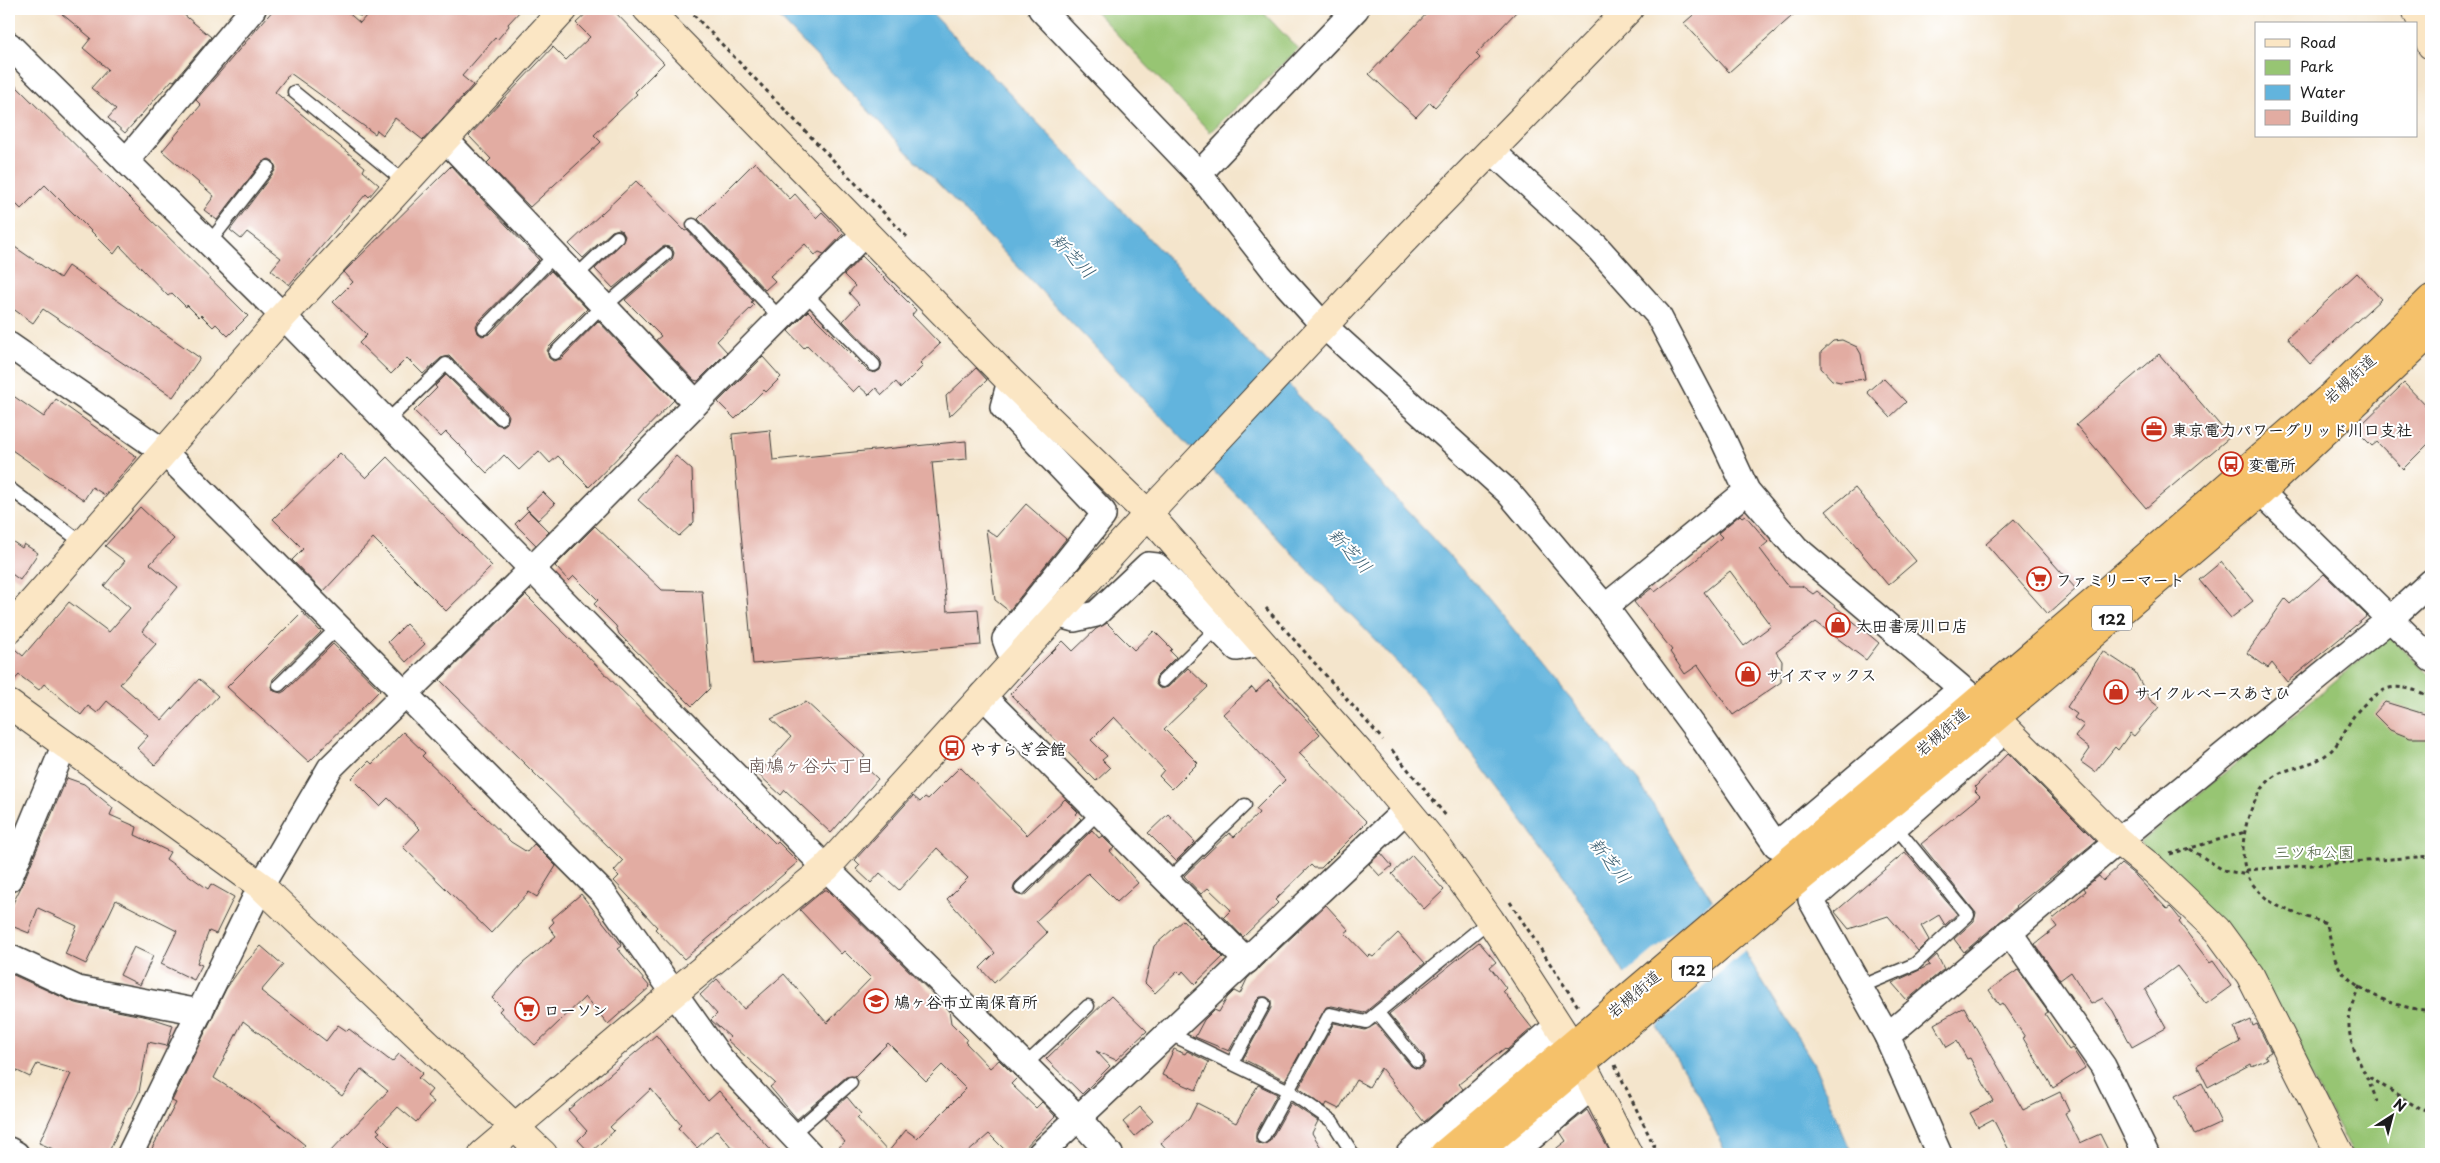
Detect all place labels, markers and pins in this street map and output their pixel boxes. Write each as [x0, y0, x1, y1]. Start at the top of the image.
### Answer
office icon: 東京電力パワーグリッド川口支社 [2141, 416, 2167, 442]
place label: 東京電力パワーグリッド川口支社 [2172, 417, 2412, 441]
bus stop icon: 変電所 [2218, 451, 2244, 477]
place label: 変電所 [2248, 452, 2296, 476]
supermarket icon: ファミリーマート [2026, 566, 2052, 592]
place label: ファミリーマート [2056, 567, 2185, 591]
shop icon: 太田書房川口店 [1825, 612, 1851, 638]
place label: 太田書房川口店 [1856, 613, 1968, 637]
shop icon: サイズマックス [1735, 661, 1761, 687]
place label: サイズマックス [1766, 662, 1876, 686]
shop icon: サイクルベースあさひ [2103, 679, 2129, 705]
place label: サイクルベースあさひ [2134, 680, 2291, 704]
bus stop icon: やすらぎ会館 [939, 735, 965, 761]
place label: やすらぎ会館 [970, 736, 1066, 760]
school or university icon: 鳩ヶ谷市立南保育所 [863, 988, 889, 1014]
place label: 鳩ヶ谷市立南保育所 [894, 989, 1038, 1013]
supermarket icon: ローソン [514, 996, 540, 1022]
place label: ローソン [544, 997, 608, 1021]

